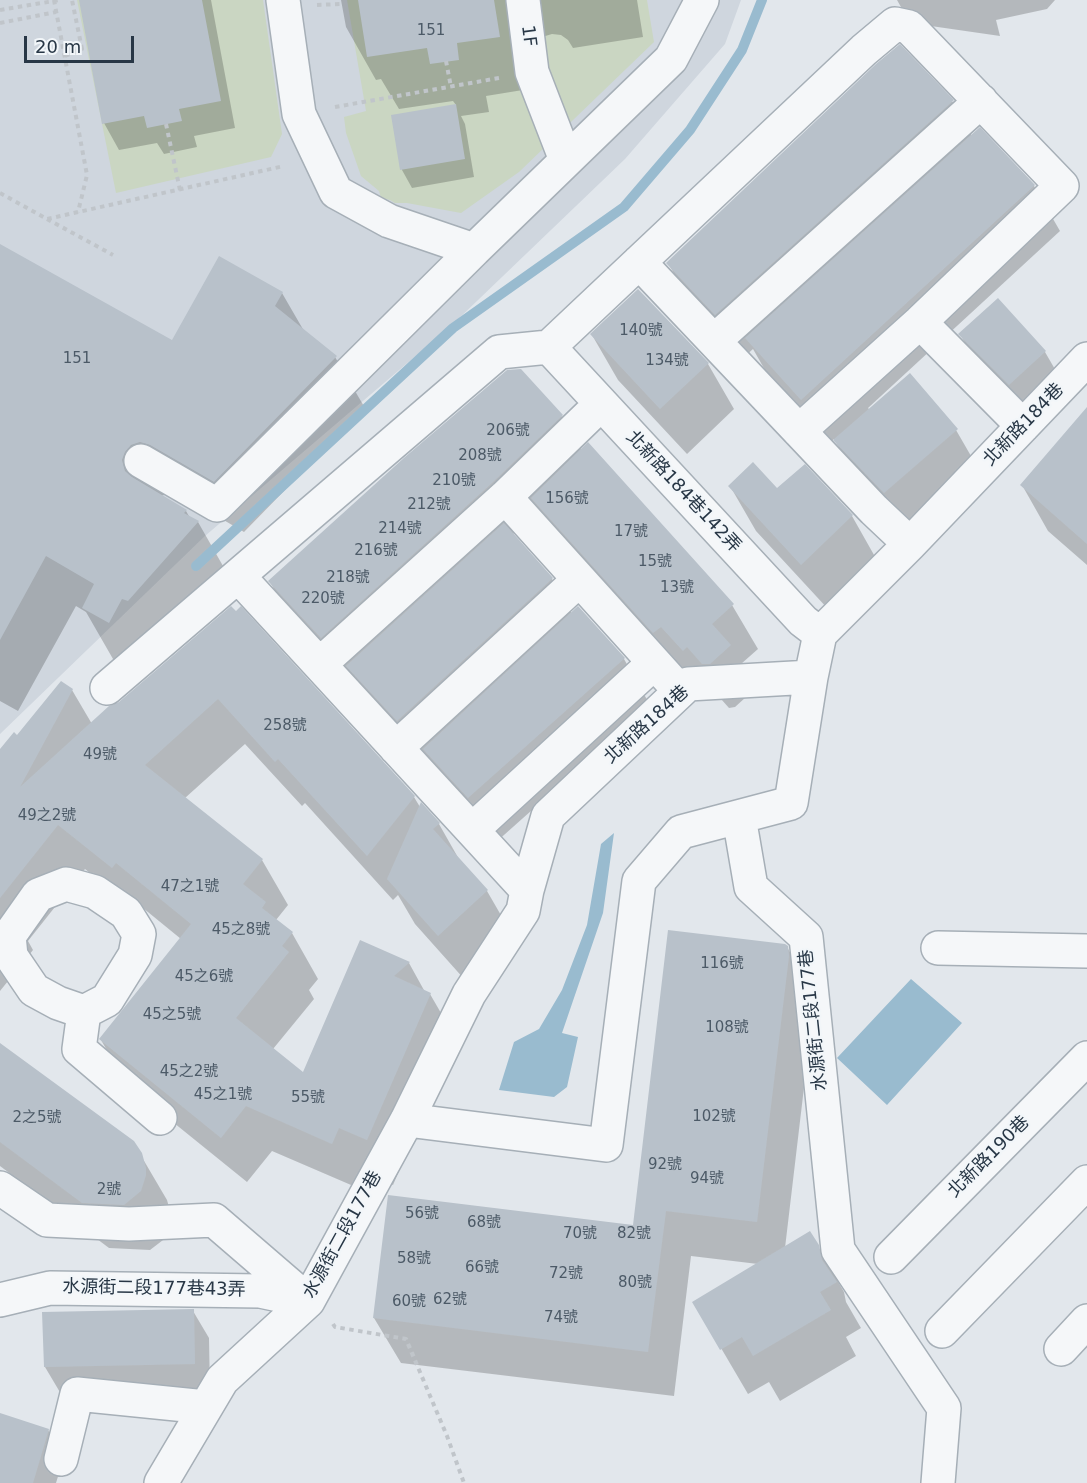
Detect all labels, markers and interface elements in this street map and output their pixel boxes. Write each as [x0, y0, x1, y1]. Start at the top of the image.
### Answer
house number: 151 [417, 22, 445, 40]
scale bar [27, 24, 136, 62]
street label: 1F [516, 24, 540, 48]
text: 20 m [35, 36, 81, 57]
house number: 140號 [619, 322, 663, 340]
house number: 151 [63, 350, 91, 368]
house number: 134號 [645, 352, 689, 370]
street label: 北新路184巷 [979, 379, 1069, 471]
house number: 206號 [486, 422, 530, 440]
street label: 北新路184巷142弄 [621, 427, 745, 557]
house number: 208號 [458, 447, 502, 465]
house number: 210號 [432, 472, 476, 490]
house number: 156號 [545, 490, 589, 508]
house number: 212號 [407, 496, 451, 514]
house number: 214號 [378, 520, 422, 538]
house number: 17號 [614, 523, 648, 541]
house number: 216號 [354, 542, 398, 560]
house number: 15號 [638, 553, 672, 571]
house number: 218號 [326, 569, 370, 587]
house number: 13號 [660, 579, 694, 597]
house number: 220號 [301, 590, 345, 608]
street label: 北新路184巷 [600, 681, 694, 769]
house number: 258號 [263, 717, 307, 735]
house number: 49號 [83, 746, 117, 764]
house number: 49之2號 [18, 807, 76, 825]
house number: 47之1號 [161, 878, 219, 896]
house number: 45之8號 [212, 921, 270, 939]
street label: 水源街二段177巷 [796, 948, 832, 1092]
house number: 116號 [700, 955, 744, 973]
house number: 45之6號 [175, 968, 233, 986]
house number: 45之5號 [143, 1006, 201, 1024]
house number: 108號 [705, 1019, 749, 1037]
house number: 45之2號 [160, 1063, 218, 1081]
house number: 45之1號 [194, 1086, 252, 1104]
house number: 55號 [291, 1089, 325, 1107]
house number: 102號 [692, 1108, 736, 1126]
house number: 2之5號 [12, 1109, 62, 1127]
street label: 北新路190巷 [944, 1112, 1034, 1202]
house number: 92號 [648, 1156, 682, 1174]
street label: 水源街二段177巷 [299, 1168, 387, 1302]
house number: 94號 [690, 1170, 724, 1188]
house number: 2號 [97, 1181, 121, 1199]
house number: 56號 [405, 1205, 439, 1223]
house number: 68號 [467, 1214, 501, 1232]
house number: 70號 [563, 1225, 597, 1243]
house number: 82號 [617, 1225, 651, 1243]
house number: 58號 [397, 1250, 431, 1268]
house number: 66號 [465, 1259, 499, 1277]
house number: 72號 [549, 1265, 583, 1283]
house number: 80號 [618, 1274, 652, 1292]
street label: 水源街二段177巷43弄 [62, 1277, 246, 1301]
house number: 62號 [433, 1291, 467, 1309]
house number: 60號 [392, 1293, 426, 1311]
house number: 74號 [544, 1309, 578, 1327]

